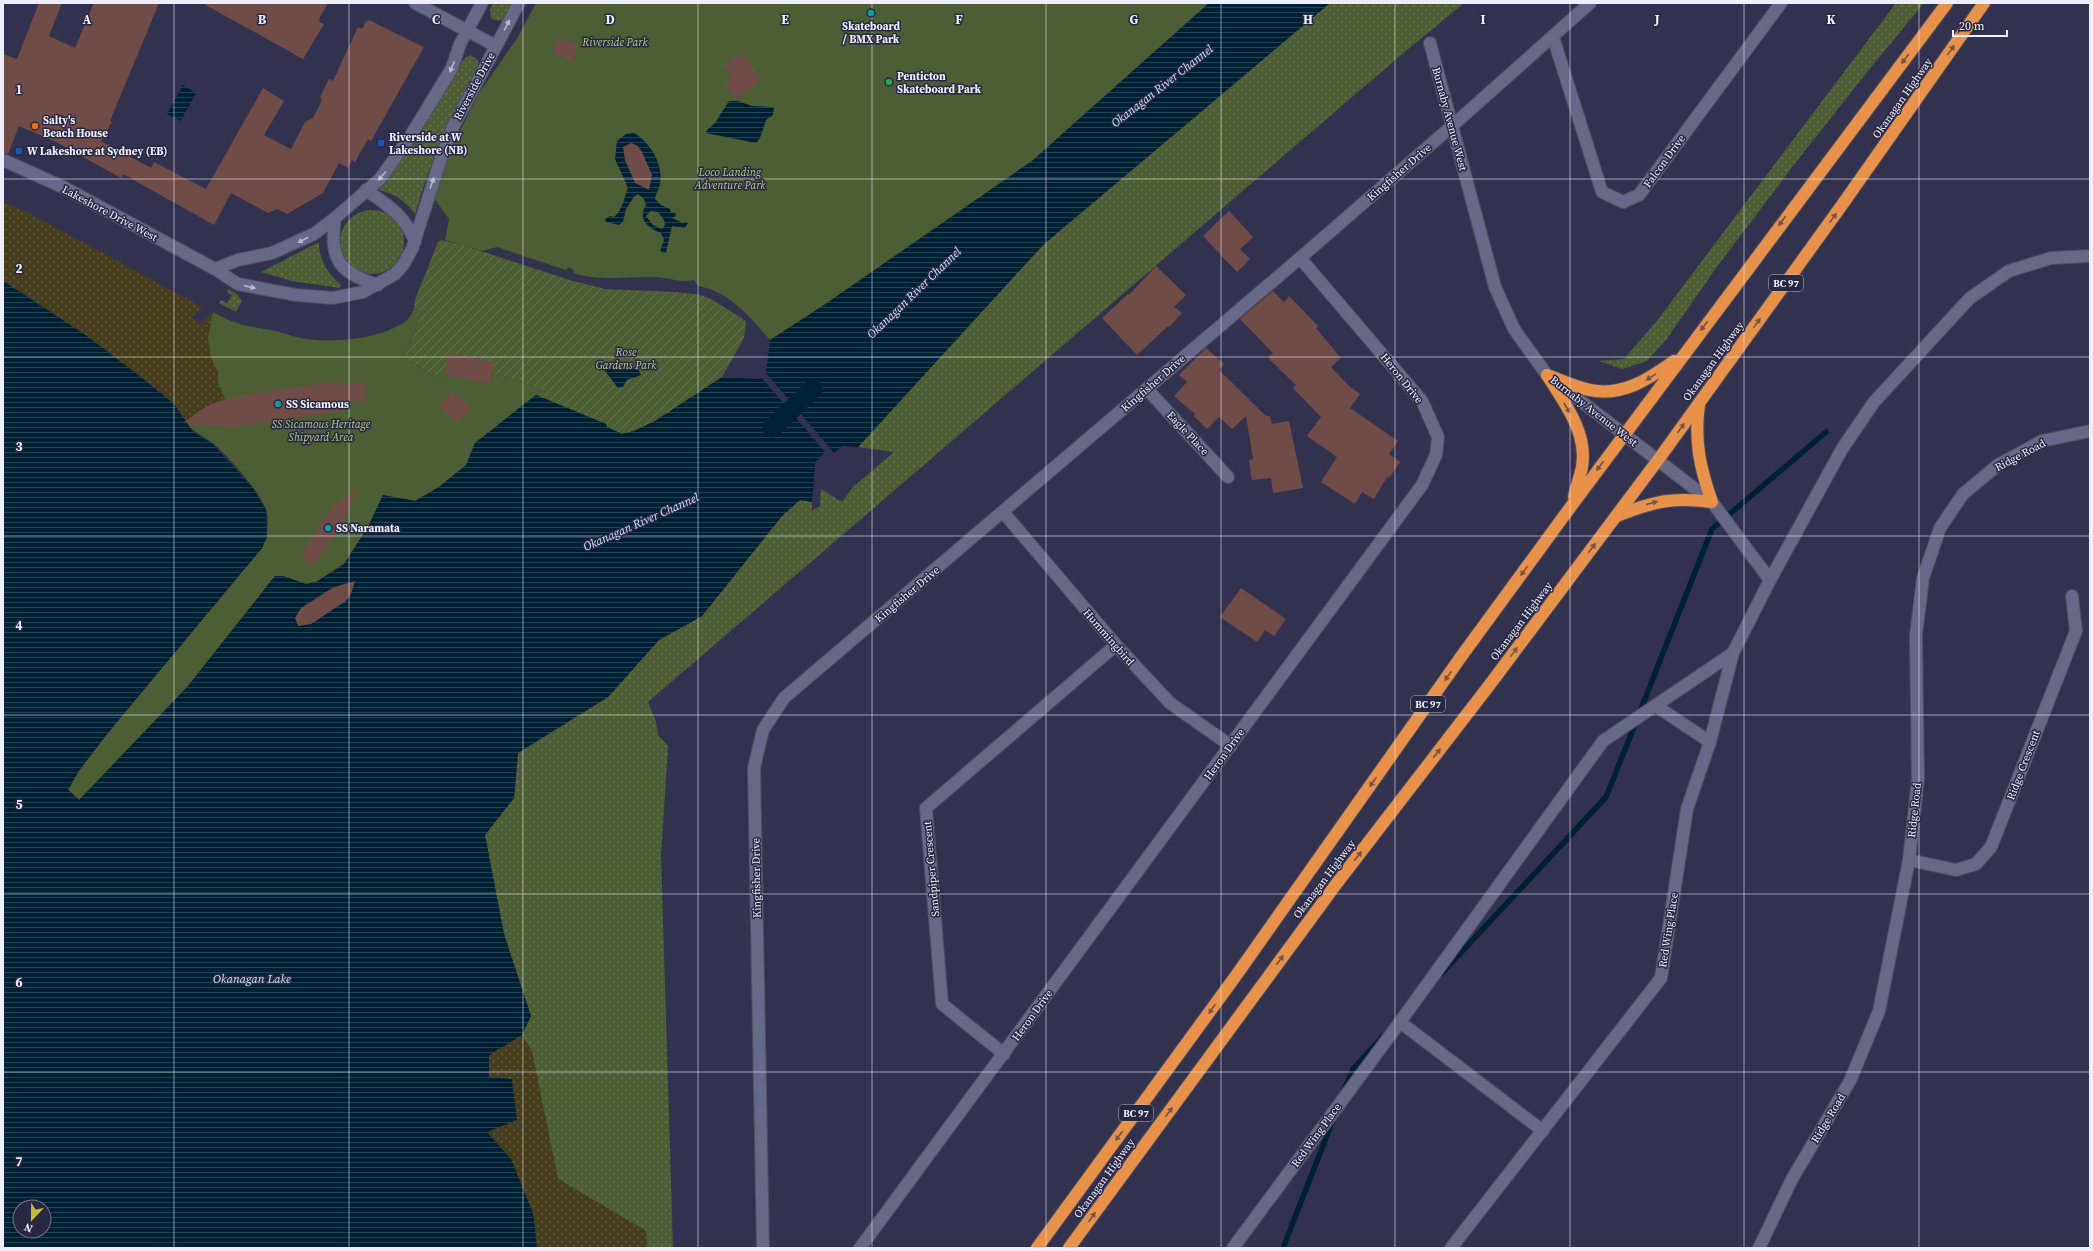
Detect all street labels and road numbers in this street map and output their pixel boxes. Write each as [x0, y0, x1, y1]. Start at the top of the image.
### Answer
street label: Riverside Drive [450, 49, 499, 123]
street label: Okanagan Highway [1869, 55, 1936, 141]
street label: Burnaby Avenue West [1428, 66, 1471, 173]
street label: Falcon Drive [1640, 132, 1689, 191]
street label: Kingfisher Drive [1364, 140, 1435, 204]
street label: Lakeshore Drive West [59, 182, 161, 245]
road number: BC 97 [1769, 275, 1803, 291]
street label: Okanagan Highway [1679, 318, 1748, 404]
street label: Heron Drive [1377, 350, 1427, 407]
street label: Kingfisher Drive [1118, 351, 1189, 415]
street label: Burnaby Avenue West [1547, 373, 1641, 450]
street label: Eagle Place [1163, 408, 1212, 459]
street label: Ridge Road [1992, 435, 2049, 475]
street label: Kingfisher Drive [872, 563, 943, 626]
street label: Okanagan Highway [1487, 579, 1556, 664]
street label: Hummingbird [1080, 606, 1138, 669]
road number: BC 97 [1411, 696, 1445, 712]
street label: Heron Drive [1201, 725, 1248, 783]
street label: Ridge Crescent [2003, 728, 2044, 802]
street label: Ridge Road [1904, 781, 1925, 838]
street label: Sandpiper Crescent [920, 820, 943, 917]
street label: Kingfisher Drive [748, 837, 765, 918]
street label: Okanagan Highway [1290, 837, 1359, 922]
street label: Red Wing Place [1655, 891, 1682, 969]
street label: Heron Drive [1009, 986, 1056, 1044]
street label: Ridge Road [1808, 1090, 1849, 1146]
street label: Red Wing Place [1288, 1100, 1345, 1170]
road number: BC 97 [1119, 1105, 1153, 1121]
street label: Okanagan Highway [1070, 1135, 1139, 1221]

